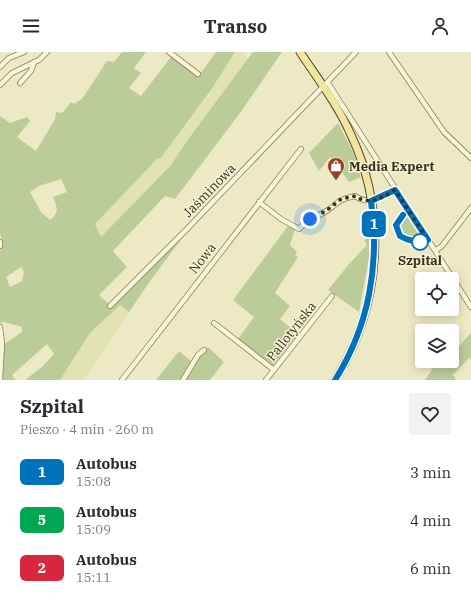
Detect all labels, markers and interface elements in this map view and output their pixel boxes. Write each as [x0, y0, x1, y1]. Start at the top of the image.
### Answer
icon: menu [20, 15, 42, 37]
text: Transo [204, 15, 267, 38]
icon: person [429, 15, 451, 37]
shop icon: Media Expert [326, 156, 346, 181]
place label: Media Expert [349, 158, 435, 175]
street label: Jaśminowa [179, 160, 239, 221]
your location [300, 209, 320, 229]
line badge: 1 [361, 211, 387, 237]
text: 1 [370, 215, 378, 233]
marker: Szpital [411, 233, 429, 251]
street label: Nowa [185, 240, 220, 277]
place label: Szpital [398, 252, 442, 269]
map controls [415, 272, 459, 368]
button: locate [415, 272, 459, 316]
street label: Pallotyńska [263, 298, 320, 365]
button: layers [415, 324, 459, 368]
button: heart [409, 393, 451, 435]
text: Szpital [20, 394, 84, 418]
text: Pieszo · 4 min · 260 m [20, 421, 154, 438]
text: Autobus [76, 454, 137, 473]
text: 1 [38, 463, 46, 481]
text: 3 min [410, 463, 451, 482]
text: 15:08 [76, 473, 111, 490]
text: Autobus [76, 502, 137, 521]
text: 5 [38, 511, 46, 529]
text: 4 min [410, 511, 451, 530]
text: 15:09 [76, 521, 111, 538]
text: Autobus [76, 550, 137, 569]
text: 2 [38, 559, 46, 577]
text: 6 min [410, 559, 451, 578]
text: 15:11 [76, 569, 111, 586]

